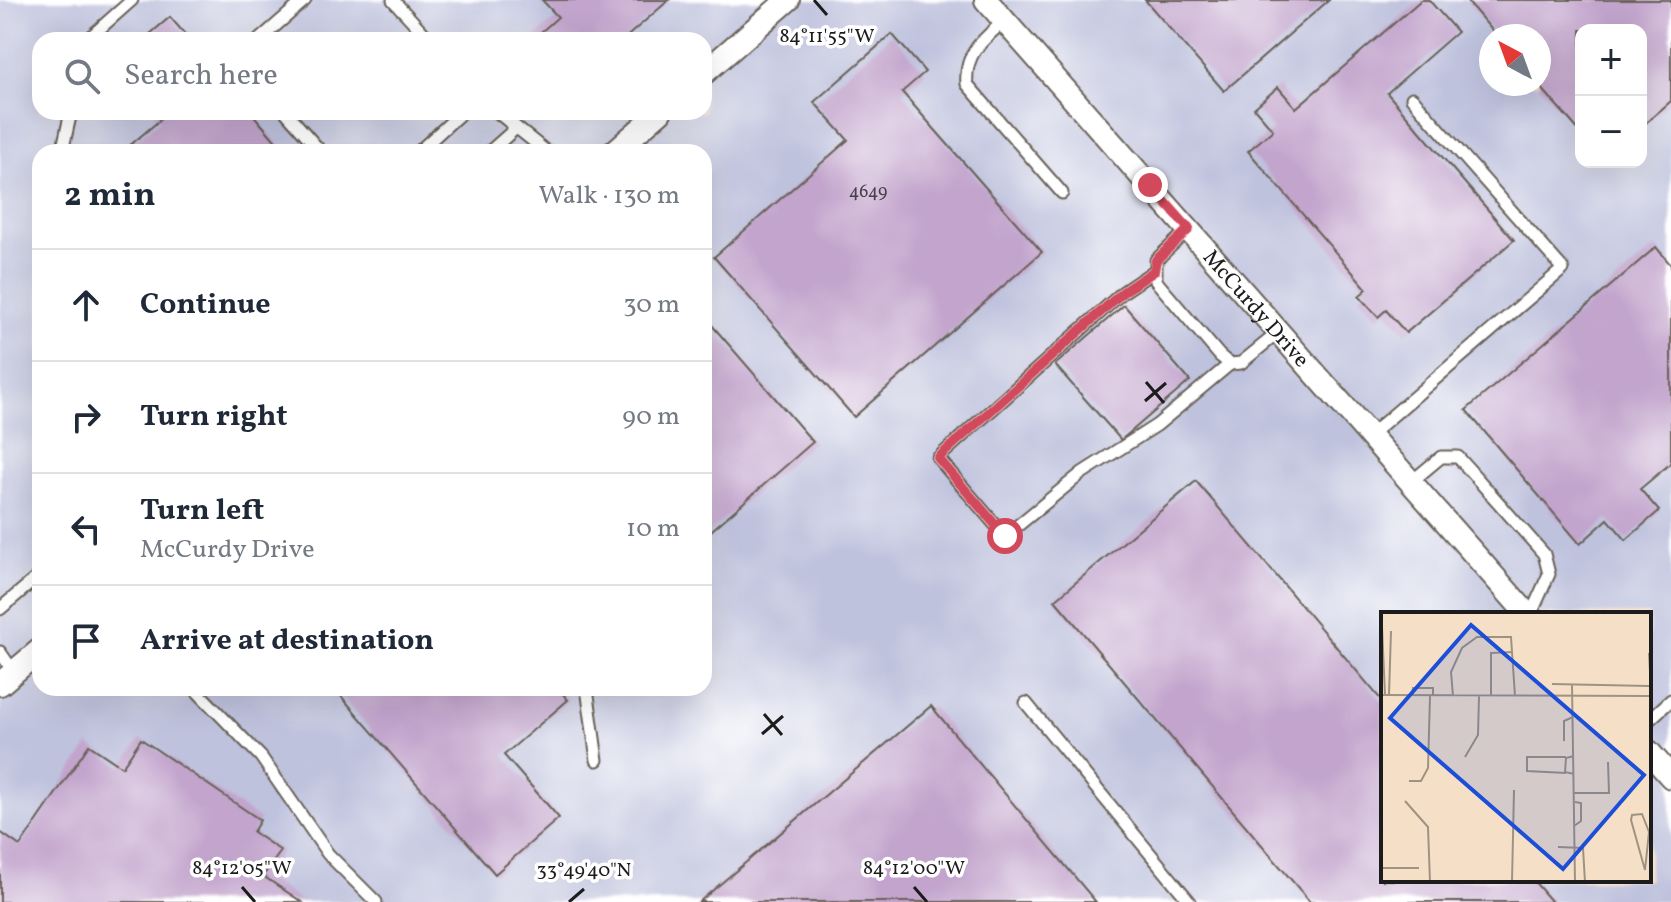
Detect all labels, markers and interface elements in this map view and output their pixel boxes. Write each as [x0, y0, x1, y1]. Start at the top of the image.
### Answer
text: 84°11'55"W [779, 23, 875, 51]
north arrow [1479, 24, 1551, 96]
map controls [1575, 24, 1647, 168]
button: + [1575, 24, 1647, 96]
search box [32, 32, 712, 120]
icon: search [60, 54, 104, 98]
text: Search here [124, 55, 278, 97]
button: − [1575, 96, 1647, 168]
route end [1132, 167, 1168, 203]
text: 2 min [64, 173, 156, 220]
text: Walk · 130 m [539, 178, 680, 214]
house number: 4649 [849, 180, 887, 205]
street label: McCurdy Drive [1195, 244, 1316, 375]
icon: ahead [64, 283, 108, 327]
text: Continue [140, 284, 271, 326]
text: 30 m [623, 287, 680, 323]
icon: right [64, 395, 108, 439]
text: Turn right [140, 396, 288, 438]
text: 90 m [622, 399, 680, 435]
text: Turn left [140, 490, 264, 532]
icon: left [64, 507, 108, 551]
text: 10 m [626, 511, 680, 547]
route start [987, 518, 1023, 554]
text: McCurdy Drive [140, 532, 315, 568]
inset map [1381, 612, 1651, 882]
icon: arrive [64, 619, 108, 663]
text: Arrive at destination [140, 620, 434, 662]
text: 84°12'05"W [192, 855, 292, 883]
text: 84°12'00"W [863, 855, 965, 883]
text: 33°49'40"N [537, 857, 632, 885]

